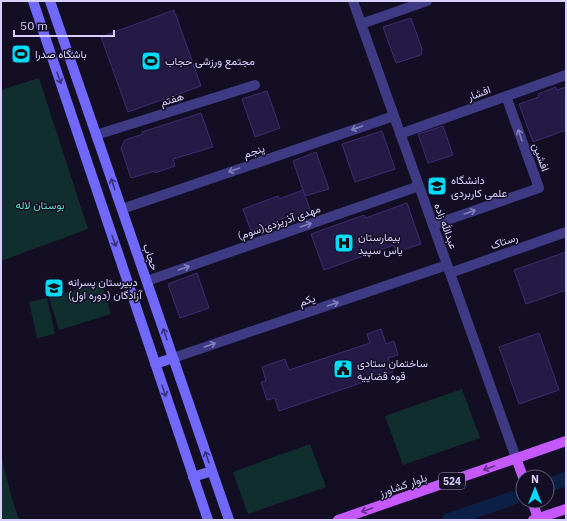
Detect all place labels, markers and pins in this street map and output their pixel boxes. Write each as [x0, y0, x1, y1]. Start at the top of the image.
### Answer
sports icon: باشگاه صدرا [10, 43, 32, 65]
place label: باشگاه صدرا [35, 47, 87, 61]
sports icon: مجتمع ورزشی حجاب [140, 50, 162, 72]
place label: مجتمع ورزشی حجاب [165, 54, 255, 69]
place label: دانشگاه علمی کاربردی [451, 173, 508, 200]
school or university icon: دانشگاه علمی کاربردی [426, 175, 448, 197]
place label: بیمارستان یاس سپید [358, 230, 403, 258]
hospital icon: بیمارستان یاس سپید [333, 232, 355, 254]
place label: دبيرستان پسرانه آزادگان (دوره اول) [68, 275, 143, 302]
school or university icon: دبيرستان پسرانه آزادگان (دوره اول) [43, 277, 65, 299]
place label: ساختمان ستادی قوه قضاییه [357, 356, 428, 383]
public building icon: ساختمان ستادی قوه قضاییه [332, 358, 354, 380]

